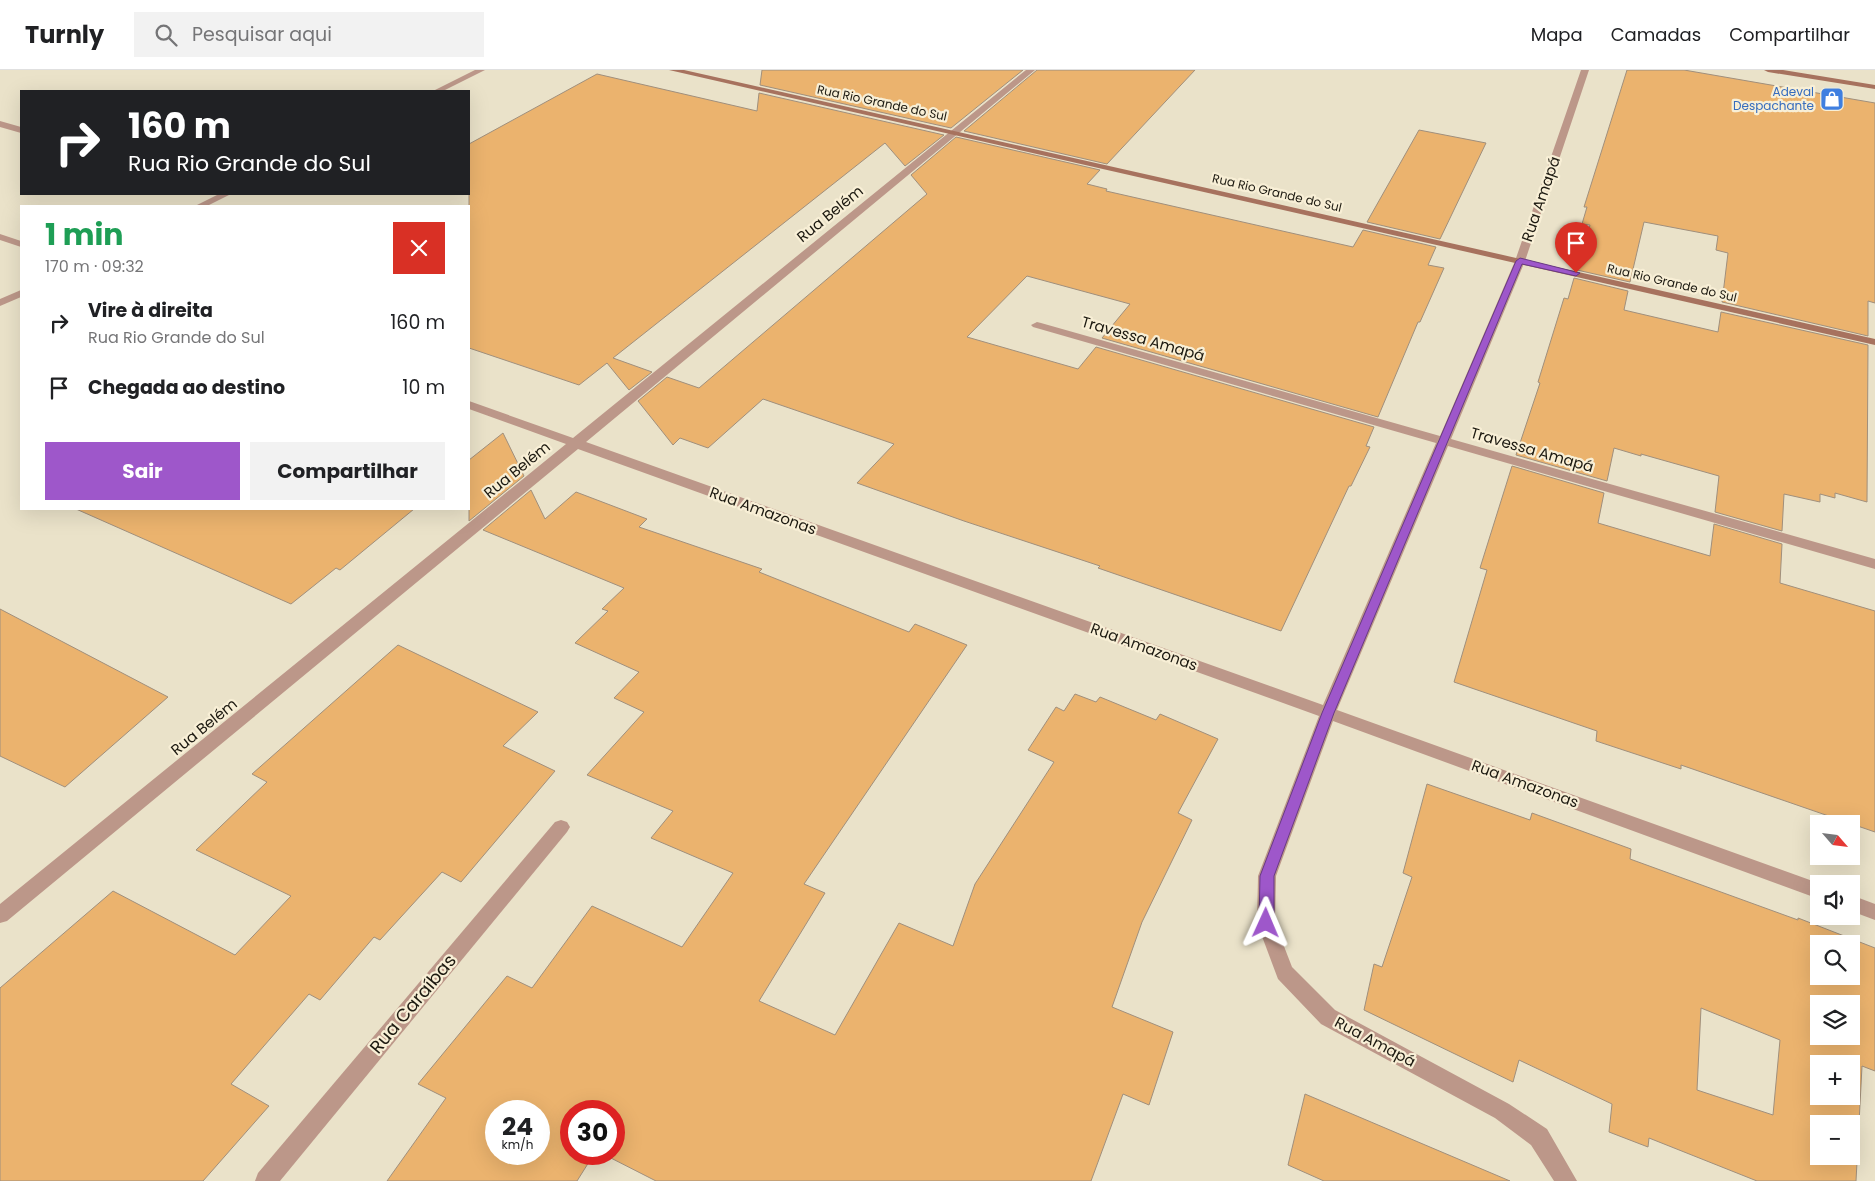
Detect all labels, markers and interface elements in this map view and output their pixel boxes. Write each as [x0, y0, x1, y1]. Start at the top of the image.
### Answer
search box [134, 12, 484, 57]
text: Turnly [25, 18, 104, 51]
icon: search [152, 21, 180, 49]
text: Pesquisar aqui [192, 21, 332, 48]
text: Mapa [1531, 22, 1583, 47]
text: Camadas [1611, 22, 1701, 47]
text: Compartilhar [1729, 22, 1850, 47]
street label: Rua Rio Grande do Sul [816, 80, 949, 125]
place label: Adeval Despachante [1733, 83, 1814, 114]
shop icon: Adeval Despachante [1819, 86, 1845, 112]
text: 160 m [128, 101, 231, 150]
icon: right [45, 110, 110, 175]
text: Rua Rio Grande do Sul [128, 148, 371, 179]
street label: Rua Amapá [1516, 153, 1565, 244]
street label: Rua Rio Grande do Sul [1211, 169, 1344, 216]
street label: Rua Belém [792, 180, 867, 247]
text: 1 min [45, 213, 123, 256]
button: close [393, 222, 445, 274]
pin [1555, 222, 1597, 273]
icon: arrive [1562, 229, 1590, 257]
text: 170 m · 09:32 [45, 255, 144, 278]
street label: Rua Rio Grande do Sul [1606, 259, 1739, 306]
text: Vire à direita [88, 297, 213, 324]
icon: right [45, 309, 73, 337]
text: 160 m [390, 309, 445, 336]
street label: Travessa Amapá [1079, 311, 1207, 366]
text: Rua Rio Grande do Sul [88, 326, 265, 349]
icon: arrive [45, 374, 73, 402]
text: Chegada ao destino [88, 374, 285, 401]
text: 10 m [402, 374, 445, 401]
street label: Travessa Amapá [1468, 422, 1596, 477]
street label: Rua Belém [479, 436, 554, 503]
button: Sair [45, 442, 240, 500]
button: Compartilhar [250, 442, 445, 500]
street label: Rua Amazonas [707, 481, 820, 540]
street label: Rua Amazonas [1088, 617, 1201, 676]
street label: Rua Belém [166, 693, 241, 760]
street label: Rua Amazonas [1469, 754, 1582, 813]
north arrow [1810, 815, 1860, 865]
map controls [1810, 815, 1860, 1165]
button: sound [1810, 875, 1860, 925]
position arrow [1239, 896, 1291, 948]
button: search [1810, 935, 1860, 985]
street label: Rua Caraíbas [364, 949, 462, 1059]
button: layers [1810, 995, 1860, 1045]
street label: Rua Amapá [1331, 1011, 1419, 1072]
button: + [1810, 1055, 1860, 1105]
speed limit sign: 30 [560, 1100, 625, 1165]
text: 24 [502, 1109, 533, 1144]
button: − [1810, 1115, 1860, 1165]
text: km/h [502, 1136, 533, 1153]

